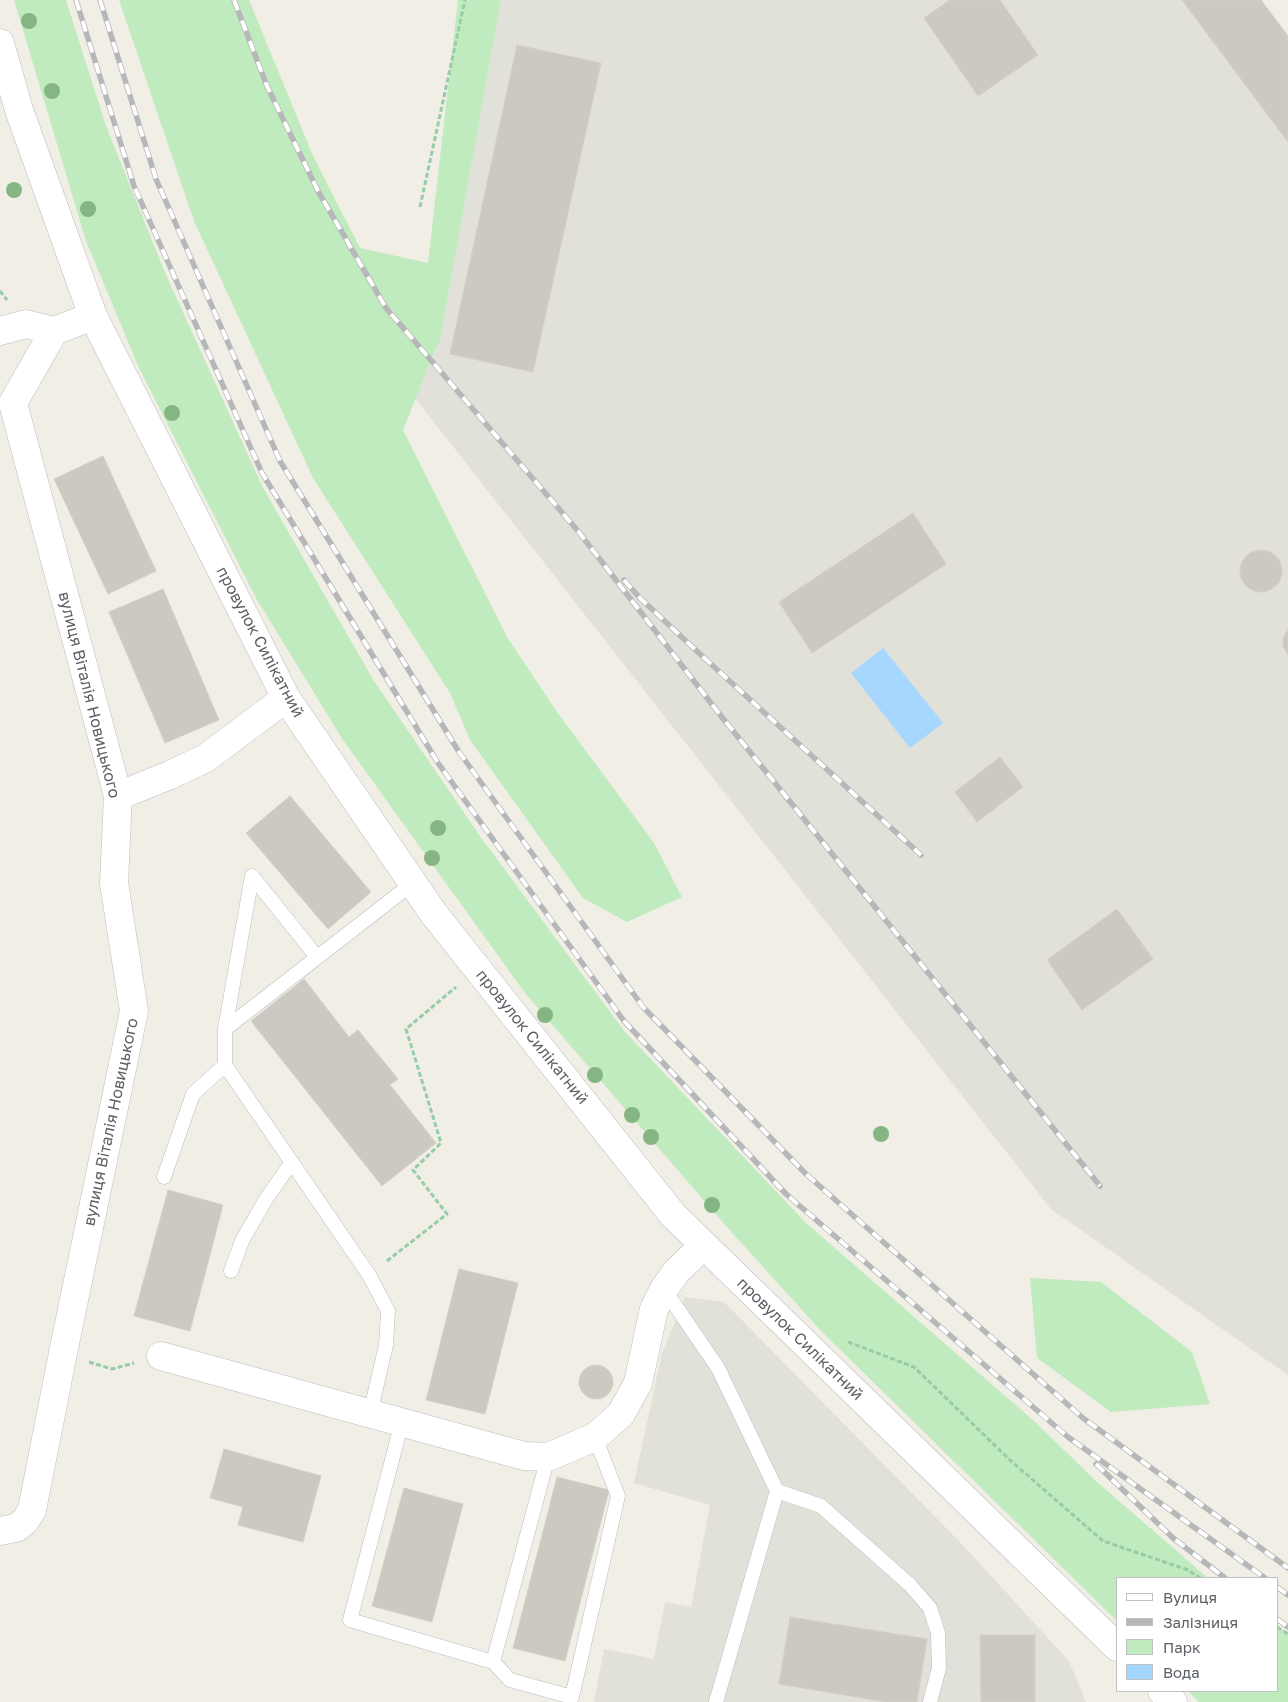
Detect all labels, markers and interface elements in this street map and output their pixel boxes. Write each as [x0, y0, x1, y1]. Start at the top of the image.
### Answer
street label: провулок Силікатний [212, 563, 308, 721]
street label: вулиця Віталія Новицького [54, 590, 124, 800]
street label: провулок Силікатний [472, 966, 592, 1108]
street label: вулиця Віталія Новицького [80, 1016, 142, 1228]
street label: провулок Силікатний [733, 1274, 867, 1404]
legend [1116, 1577, 1278, 1692]
text: Вулиця [1163, 1588, 1217, 1606]
text: Залізниця [1163, 1613, 1238, 1631]
text: Парк [1163, 1638, 1201, 1656]
text: Вода [1163, 1663, 1200, 1681]

